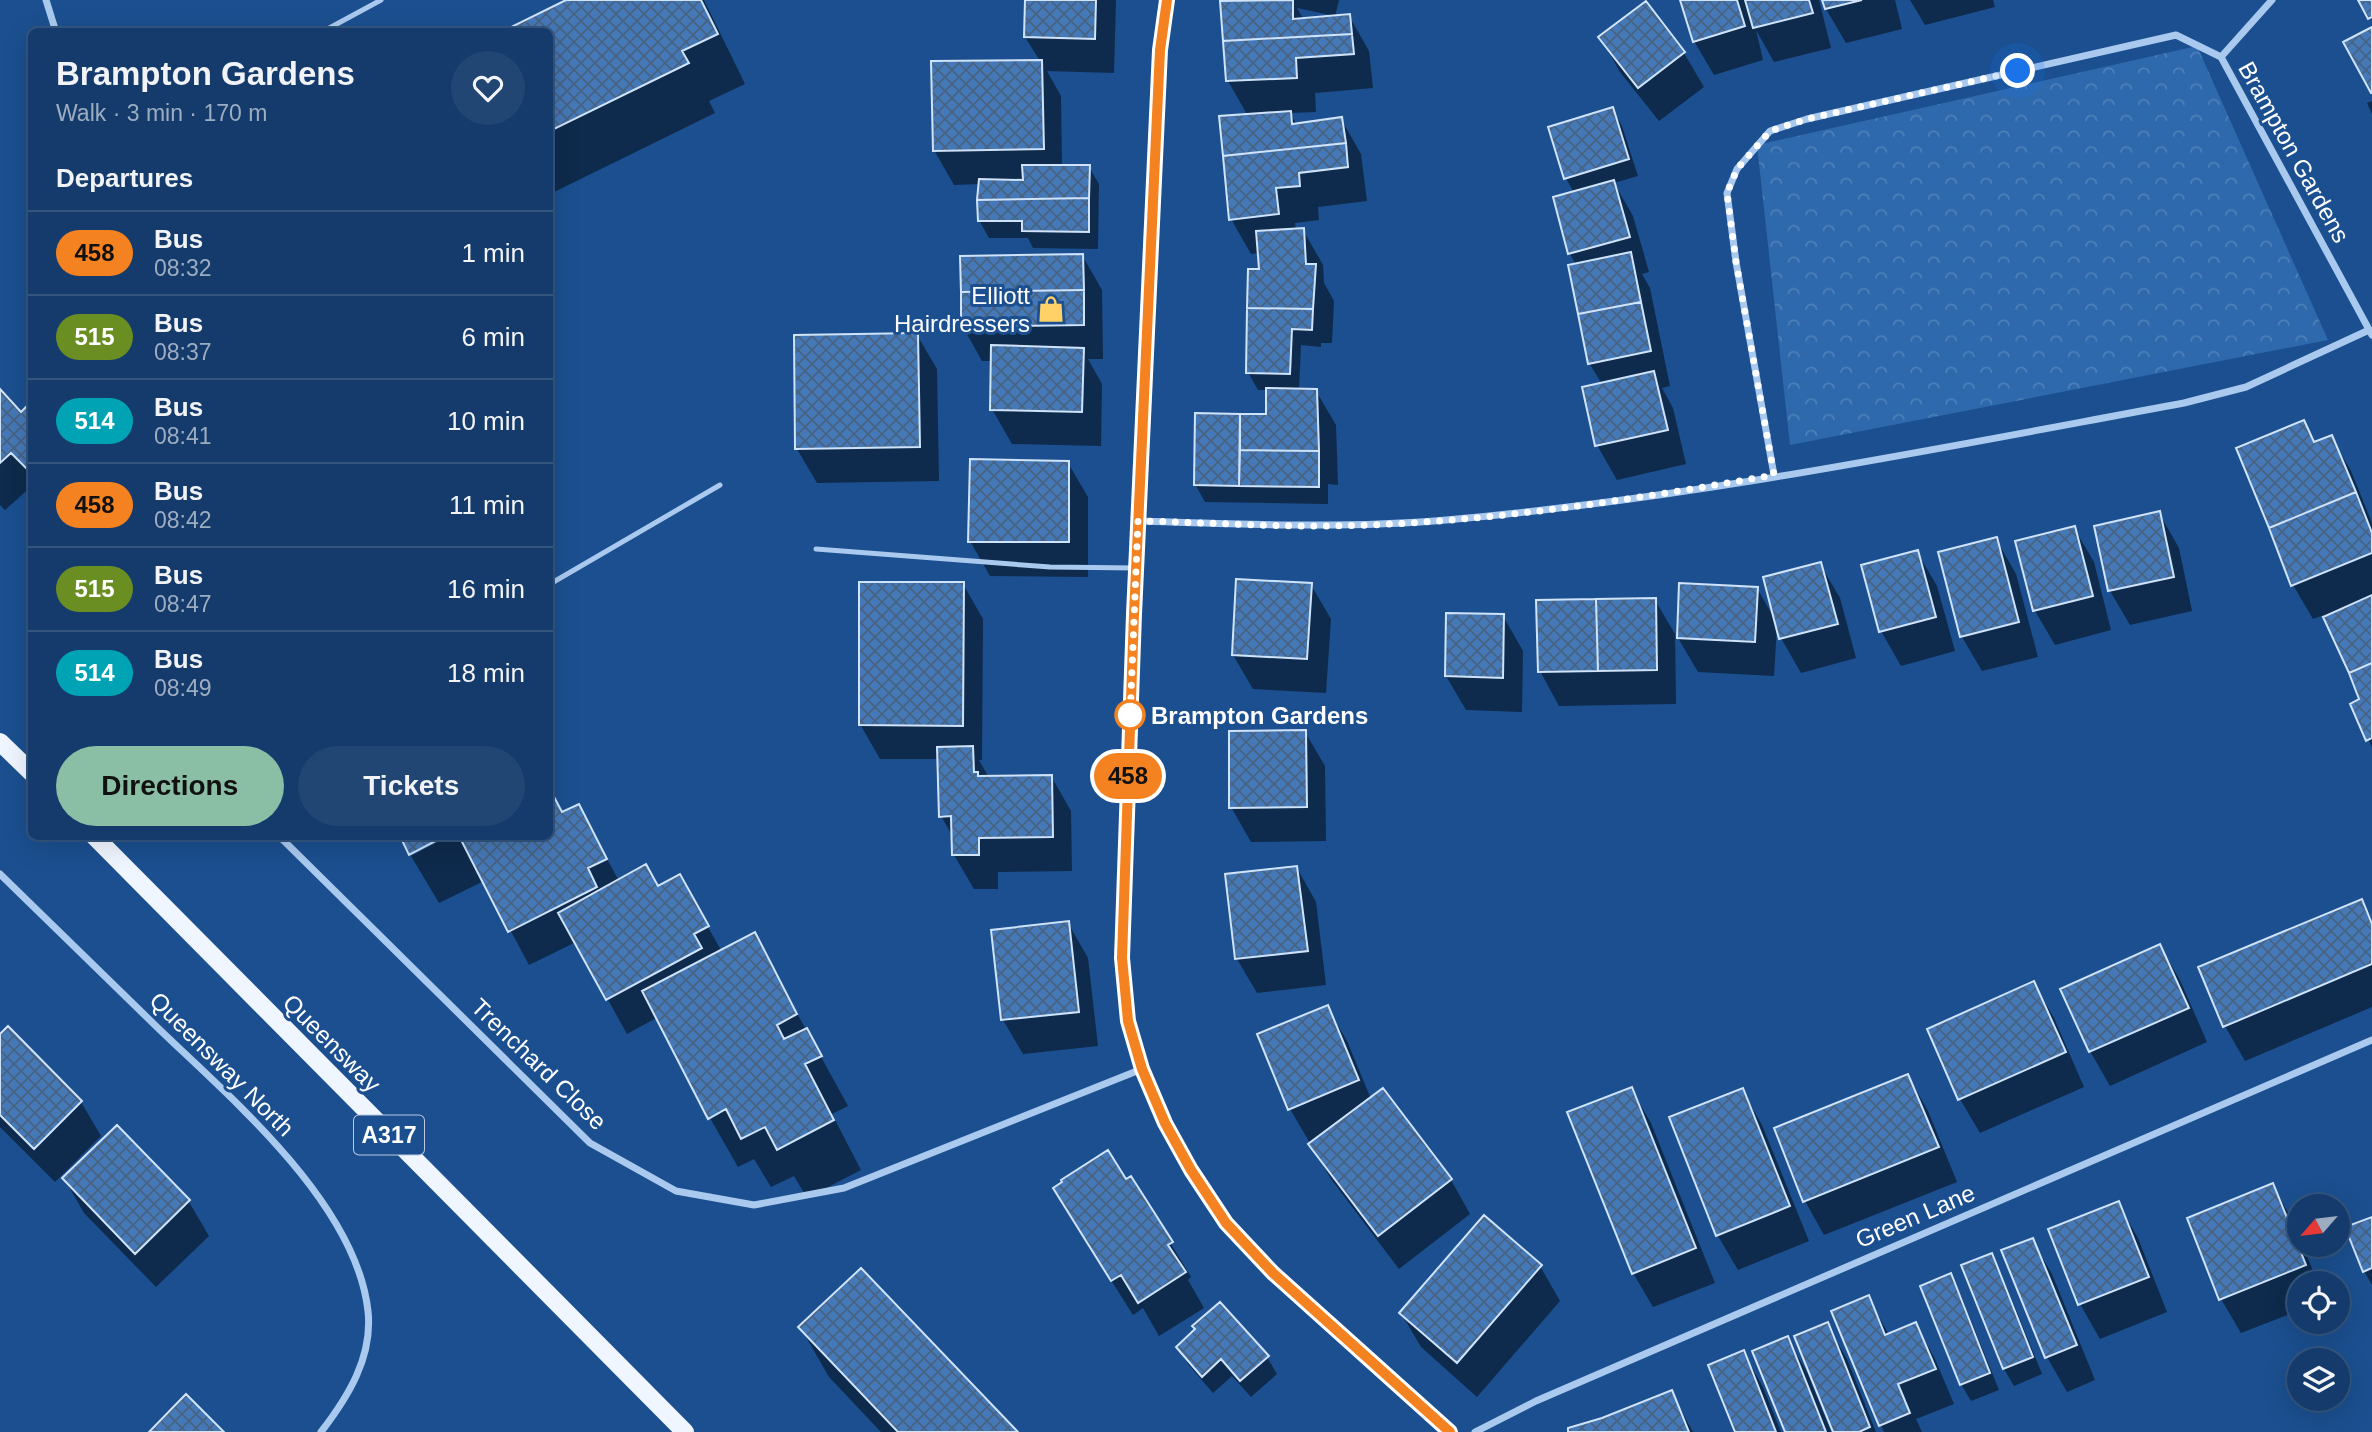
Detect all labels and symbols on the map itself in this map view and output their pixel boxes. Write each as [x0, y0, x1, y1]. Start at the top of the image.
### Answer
your location [2000, 53, 2035, 88]
street label: Brampton Gardens [2233, 57, 2355, 247]
place label: Elliott Hairdressers [894, 282, 1030, 337]
shop icon: Elliott Hairdressers [1036, 294, 1066, 324]
marker: Brampton Gardens [1115, 700, 1145, 730]
place label: Brampton Gardens [1151, 702, 1368, 729]
line badge: 458 [1088, 753, 1168, 799]
street label: Queensway North [145, 987, 299, 1141]
street label: Queensway [278, 989, 386, 1097]
street label: Trenchard Close [466, 993, 612, 1135]
road number: A317 [354, 1116, 424, 1154]
street label: Green Lane [1851, 1179, 1979, 1253]
north arrow [2287, 1194, 2350, 1256]

